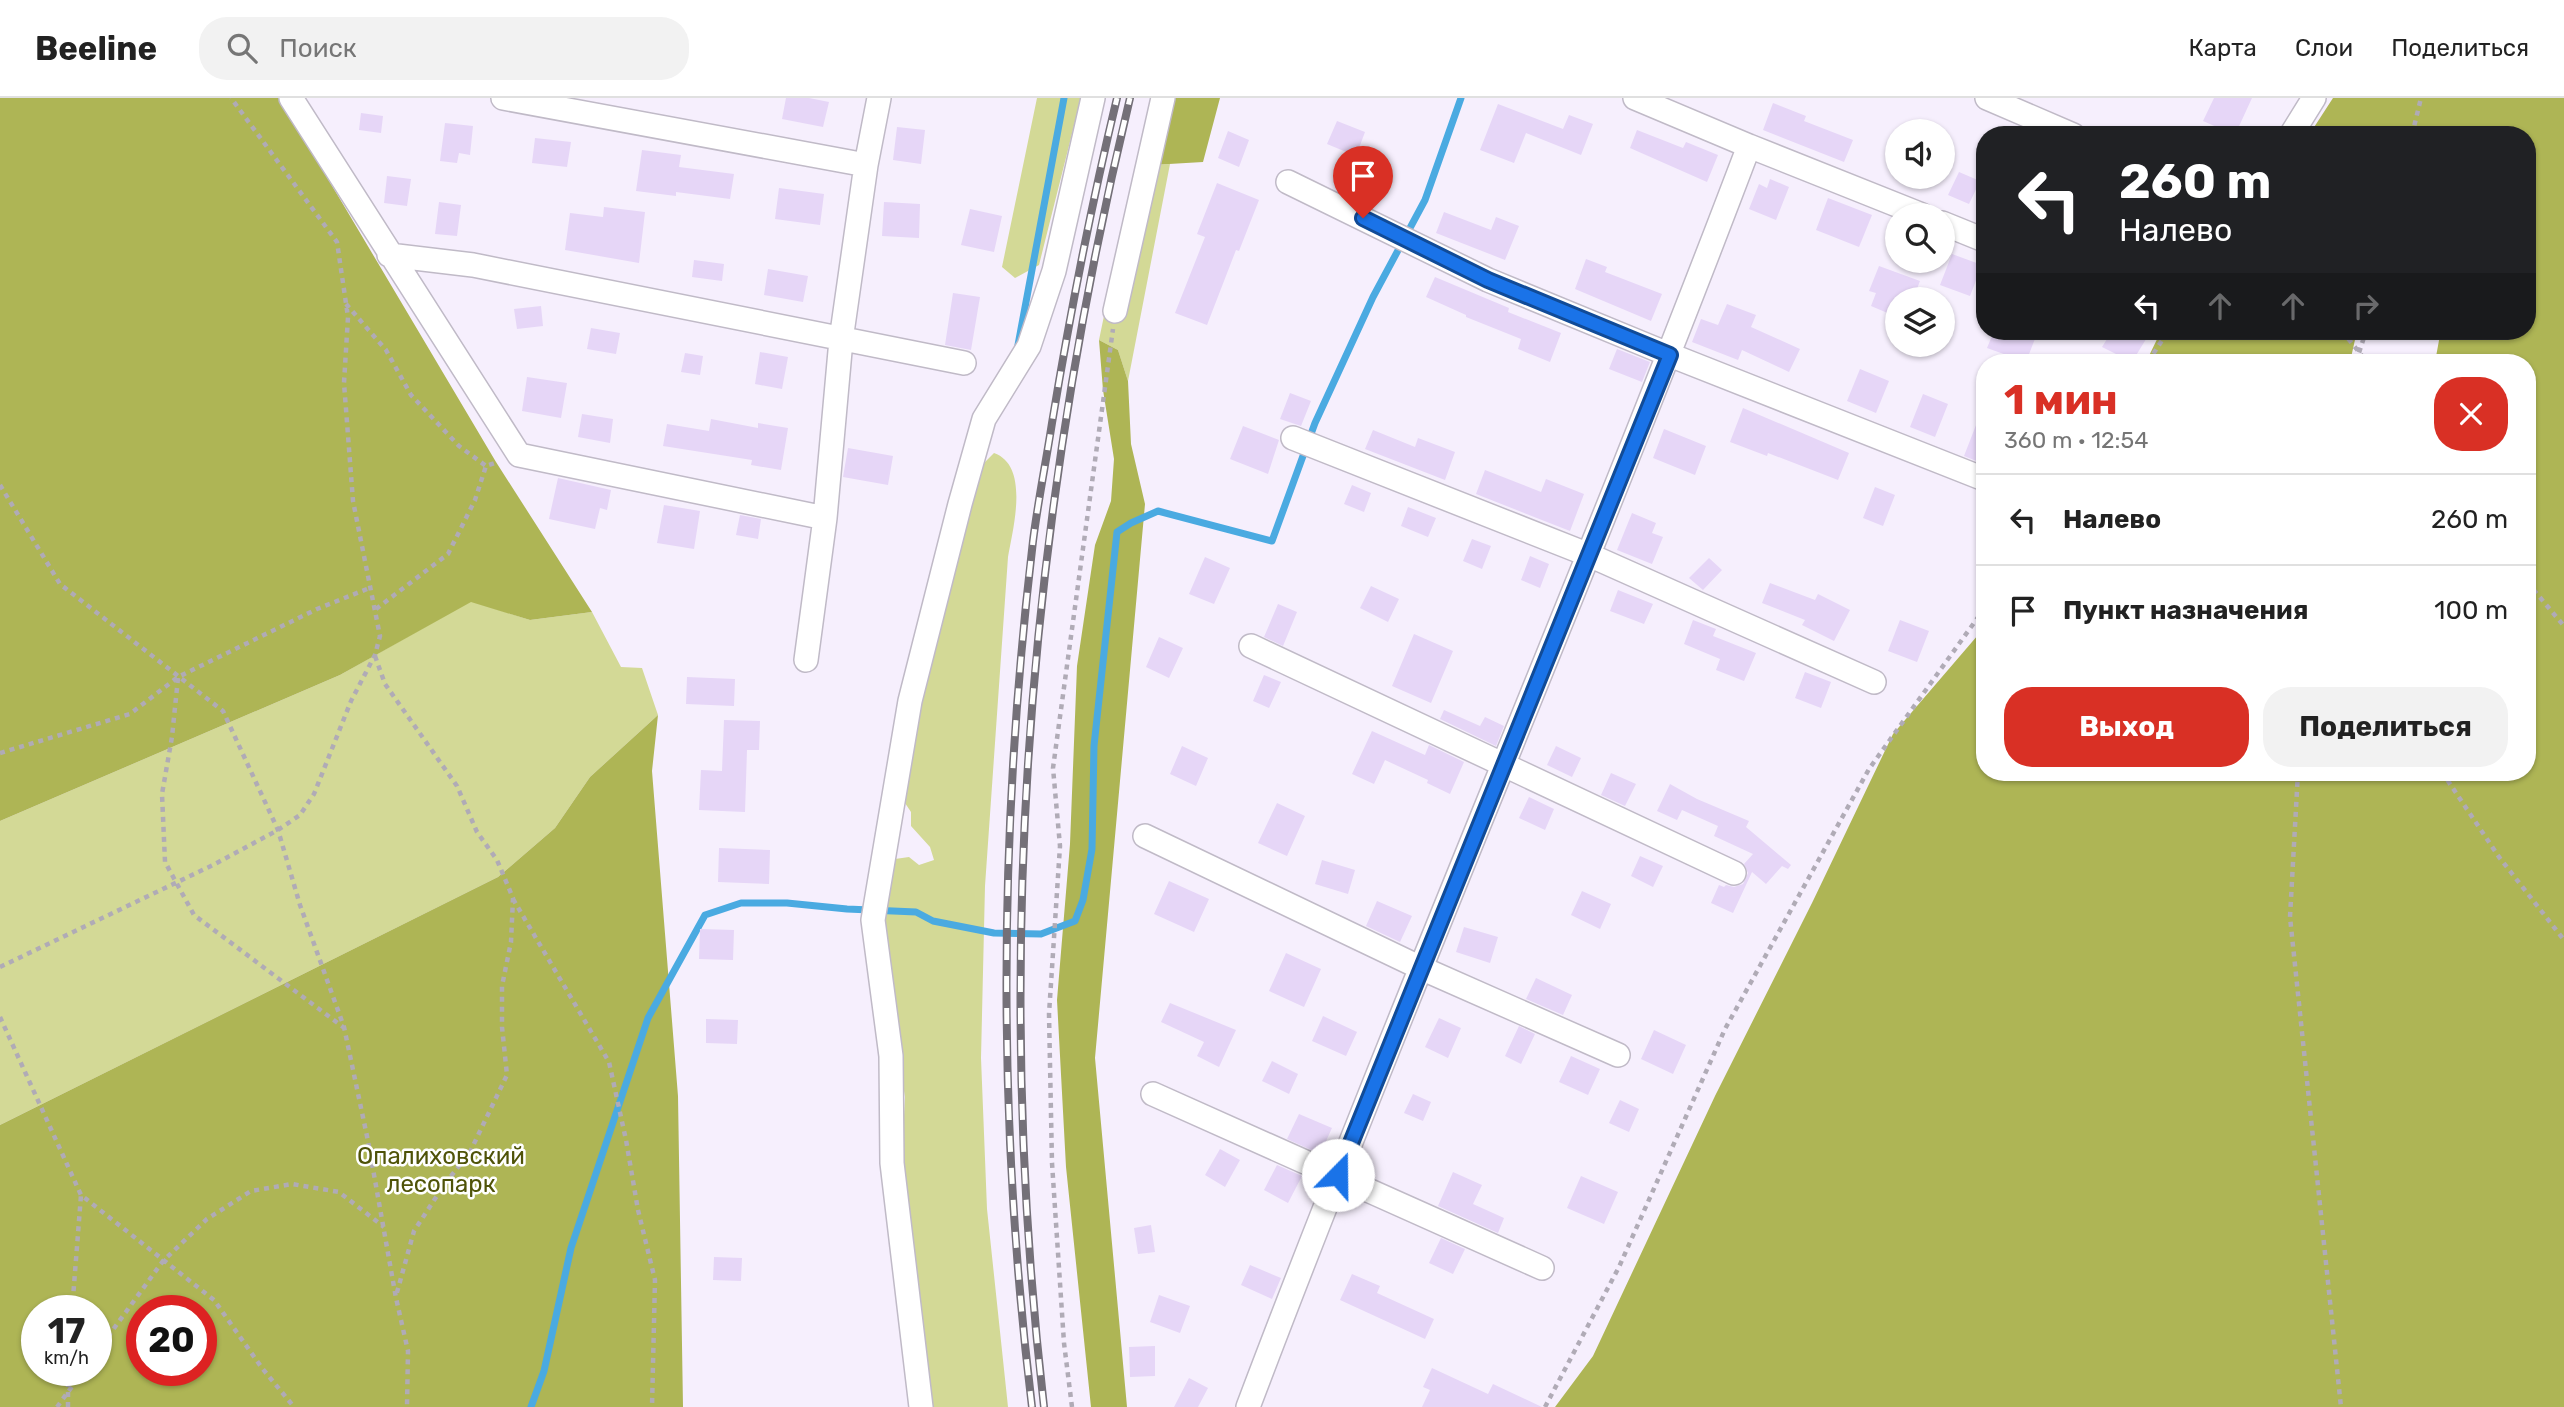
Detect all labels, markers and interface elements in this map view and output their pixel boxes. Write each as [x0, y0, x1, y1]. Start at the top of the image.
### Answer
search box [199, 17, 689, 80]
text: Beeline [35, 29, 157, 68]
icon: search [223, 29, 261, 67]
text: Поиск [279, 33, 357, 64]
text: Карта [2188, 34, 2257, 62]
text: Слои [2295, 34, 2353, 62]
text: Поделиться [2391, 34, 2529, 62]
map controls [1885, 119, 1955, 357]
button: sound [1885, 119, 1955, 189]
pin [1333, 146, 1393, 218]
text: 260 m [2119, 152, 2271, 210]
icon: left [2004, 154, 2095, 245]
icon: arrive [1344, 157, 1382, 195]
button: search [1885, 203, 1955, 273]
text: Налево [2119, 211, 2232, 249]
button: layers [1885, 287, 1955, 357]
icon: left [2128, 287, 2166, 325]
icon: ahead [2201, 287, 2239, 325]
icon: ahead [2274, 287, 2312, 325]
icon: right [2347, 287, 2385, 325]
text: 1 мин [2004, 375, 2118, 425]
button: close [2434, 377, 2508, 451]
text: 360 m · 12:54 [2004, 426, 2148, 454]
icon: left [2004, 501, 2042, 539]
text: Налево [2063, 504, 2161, 535]
text: 260 m [2431, 504, 2508, 535]
icon: arrive [2004, 592, 2042, 630]
text: Пункт назначения [2063, 595, 2308, 626]
text: 100 m [2434, 595, 2508, 626]
button: Выход [2004, 687, 2249, 767]
button: Поделиться [2263, 687, 2508, 767]
position arrow [1301, 1138, 1375, 1212]
park label: Опалиховский лесопарк [357, 1142, 525, 1198]
speed limit sign: 20 [126, 1295, 217, 1386]
text: 17 [48, 1310, 85, 1352]
text: km/h [44, 1347, 89, 1369]

